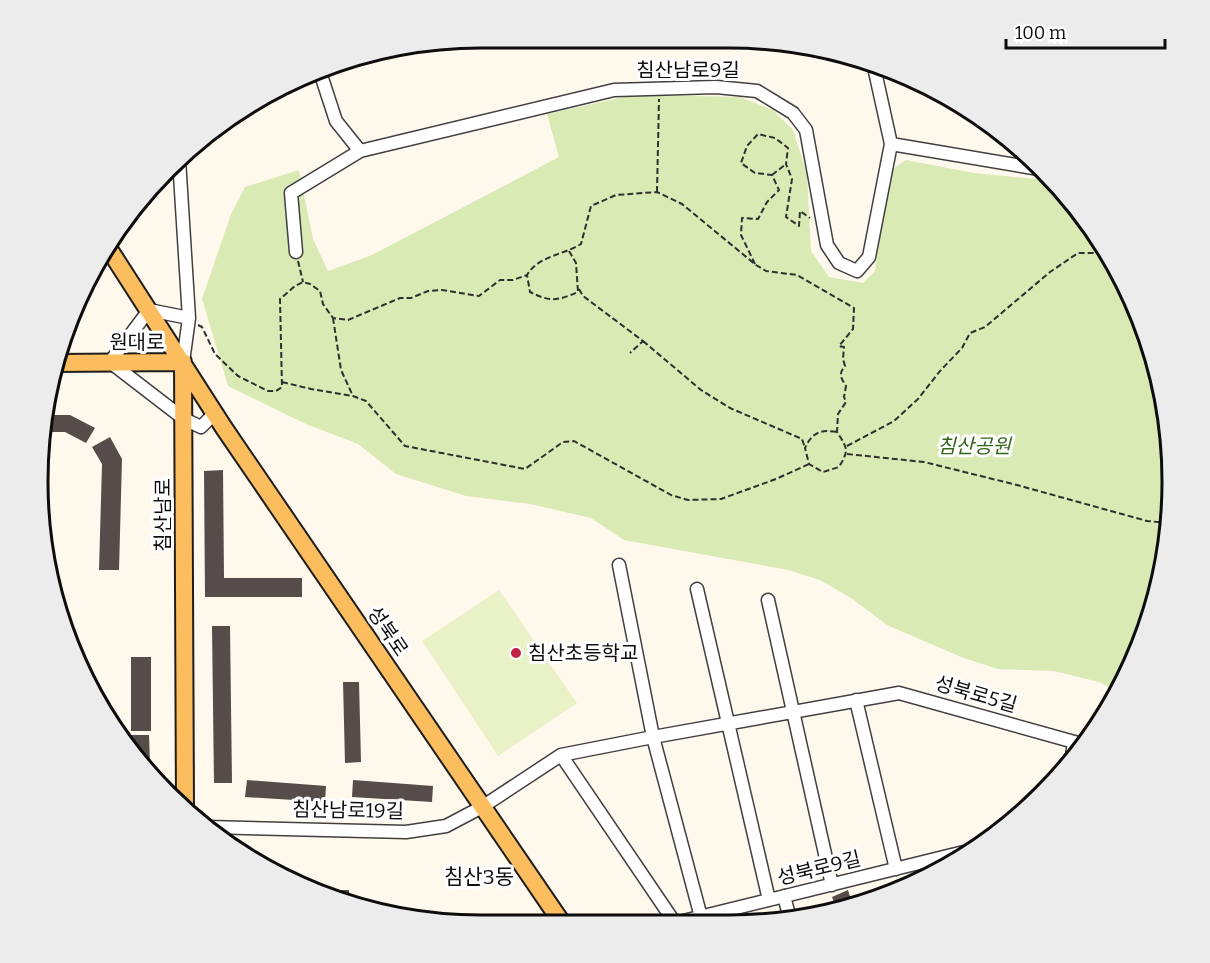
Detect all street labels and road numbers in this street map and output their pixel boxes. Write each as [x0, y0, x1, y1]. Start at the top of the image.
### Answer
street label: 침산남로9길 [636, 58, 740, 82]
street label: 원대로 [109, 330, 165, 354]
street label: 침산남로 [151, 478, 175, 552]
street label: 성북로 [363, 601, 413, 661]
street label: 성북로5길 [932, 671, 1020, 717]
street label: 침산남로19길 [292, 797, 404, 823]
street label: 성북로9길 [775, 846, 863, 890]

